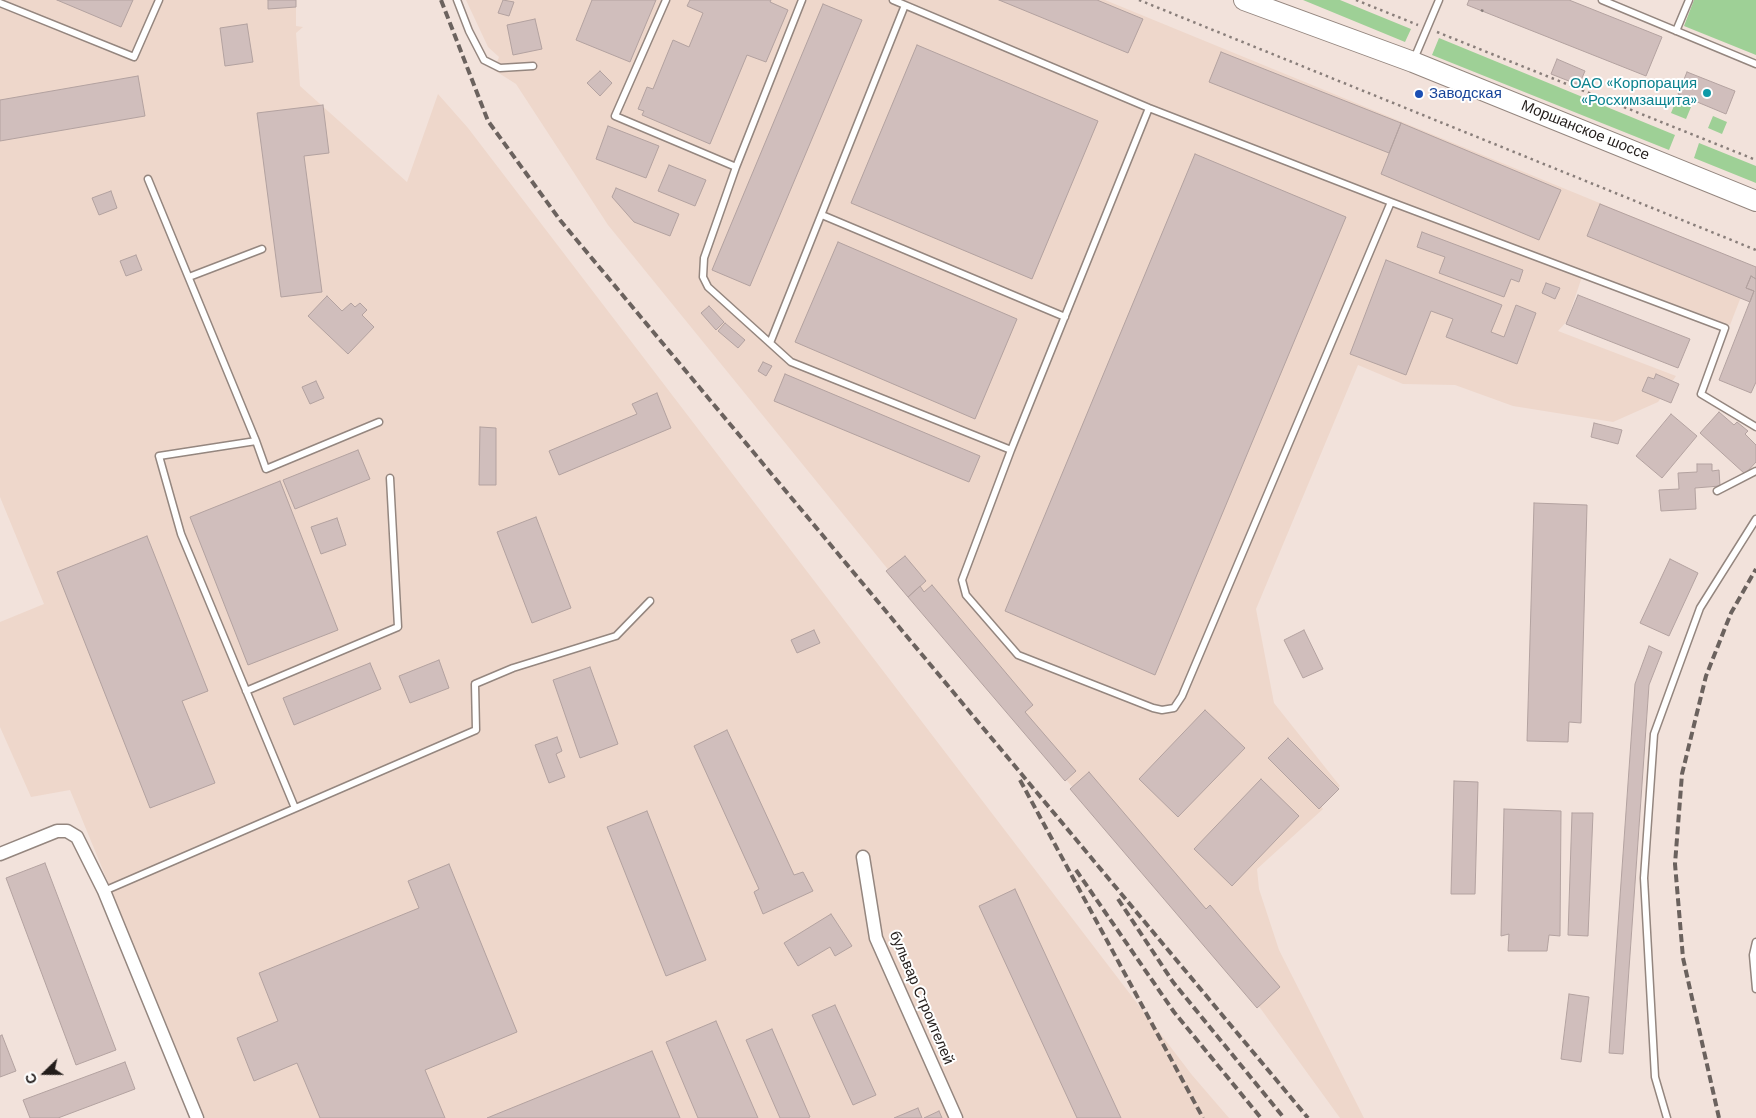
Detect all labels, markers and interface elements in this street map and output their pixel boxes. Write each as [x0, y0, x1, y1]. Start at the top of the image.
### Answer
place label: ОАО «Корпорация «Росхимзащита» [1570, 75, 1697, 110]
place label: Заводская [1429, 85, 1502, 103]
marker: ОАО «Корпорация «Росхимзащита» [1701, 87, 1713, 99]
marker: Заводская [1413, 88, 1425, 100]
street label: Моршанское шоссе [1518, 97, 1652, 165]
street label: бульвар Строителей [885, 929, 957, 1067]
north arrow [20, 1048, 70, 1098]
text: С [21, 1071, 41, 1087]

